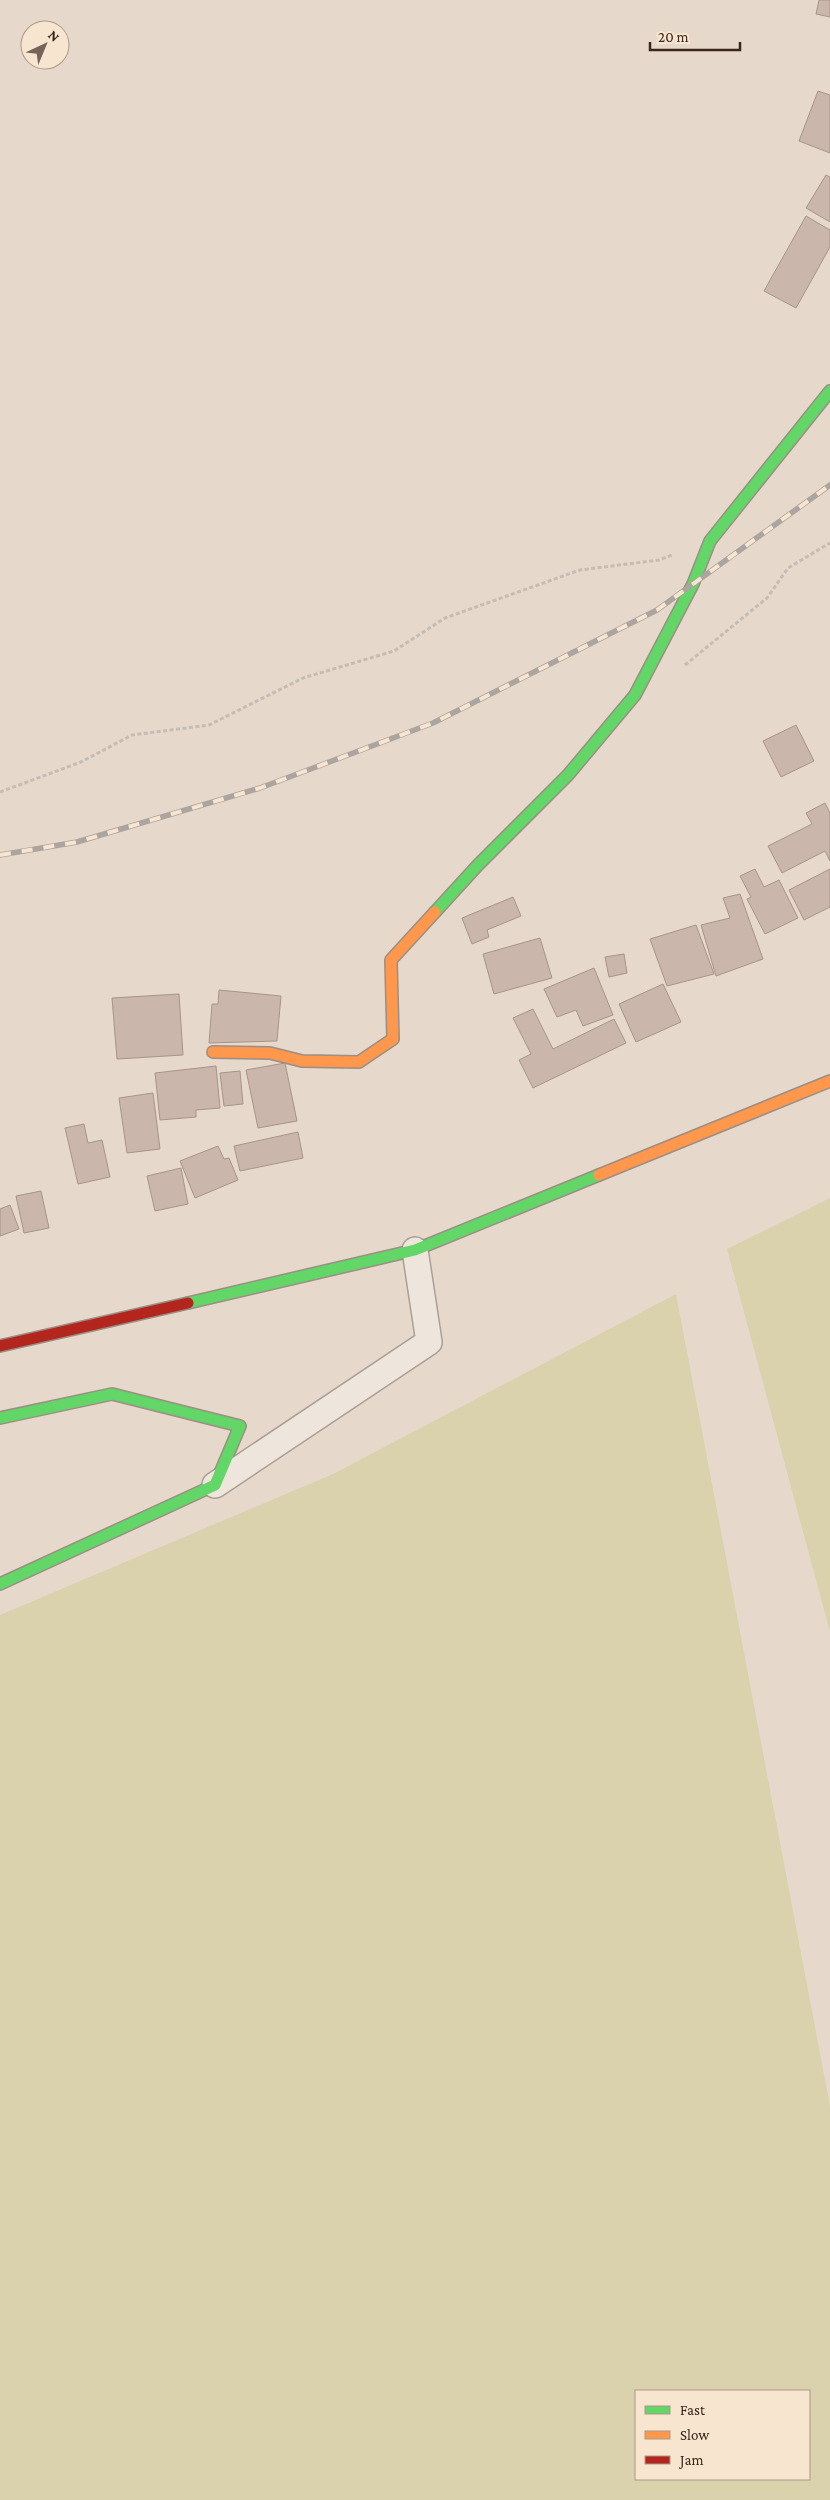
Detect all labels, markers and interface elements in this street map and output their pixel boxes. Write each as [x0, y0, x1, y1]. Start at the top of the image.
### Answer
north arrow [20, 20, 70, 70]
scale bar [650, 20, 740, 52]
text: N [45, 27, 63, 45]
text: 20 m [658, 29, 689, 45]
legend [635, 2390, 810, 2480]
text: Fast [680, 2402, 706, 2418]
text: Slow [680, 2427, 710, 2443]
text: Jam [678, 2452, 703, 2469]

